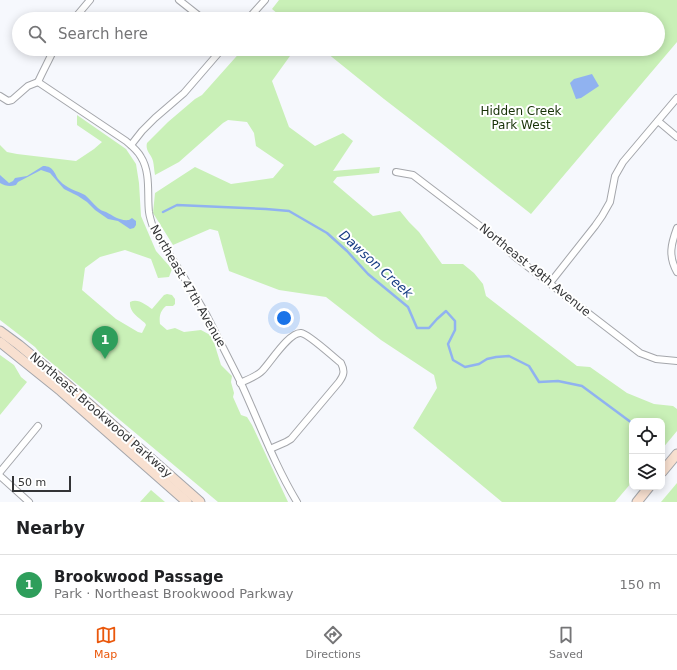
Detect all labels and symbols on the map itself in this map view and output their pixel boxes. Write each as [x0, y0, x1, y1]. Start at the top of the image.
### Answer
park label: Hidden Creek Park West [480, 104, 562, 132]
street label: Northeast 49th Avenue [477, 221, 593, 319]
street label: Northeast 47th Avenue [147, 222, 229, 350]
water label: Dawson Creek [336, 227, 416, 301]
your location [274, 308, 294, 328]
pin: 1 [92, 326, 118, 359]
street label: Northeast Brookwood Parkway [27, 349, 175, 481]
scale bar [12, 474, 71, 493]

